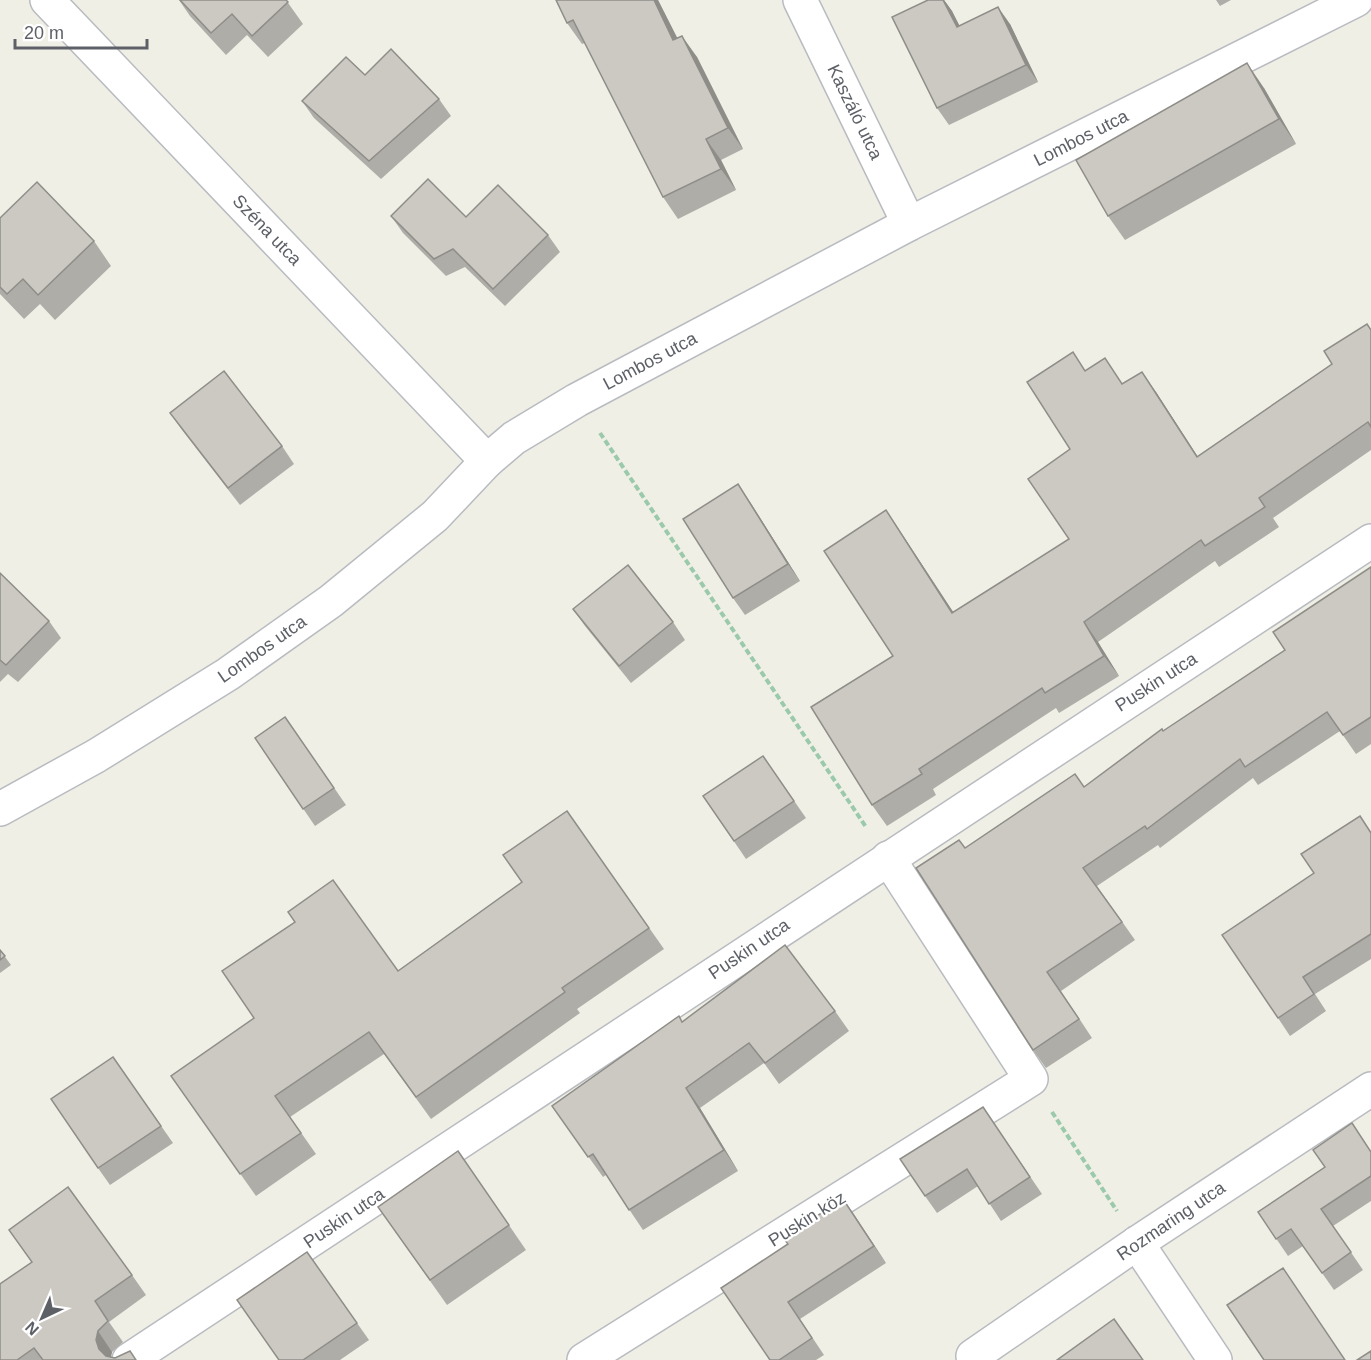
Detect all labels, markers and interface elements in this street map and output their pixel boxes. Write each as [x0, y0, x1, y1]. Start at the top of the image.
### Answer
scale bar [15, 12, 147, 50]
text: 20 m [24, 23, 64, 43]
street label: Kaszáló utca [823, 61, 887, 164]
street label: Lombos utca [1031, 105, 1132, 170]
street label: Széna utca [229, 191, 306, 270]
street label: Lombos utca [600, 328, 701, 394]
street label: Lombos utca [214, 611, 311, 687]
street label: Puskin utca [1112, 648, 1201, 716]
street label: Puskin utca [705, 914, 794, 983]
street label: Rozmaring utca [1113, 1177, 1230, 1265]
street label: Puskin utca [300, 1183, 389, 1252]
street label: Puskin köz [765, 1187, 849, 1251]
north arrow [12, 1288, 72, 1348]
text: N [22, 1318, 42, 1339]

